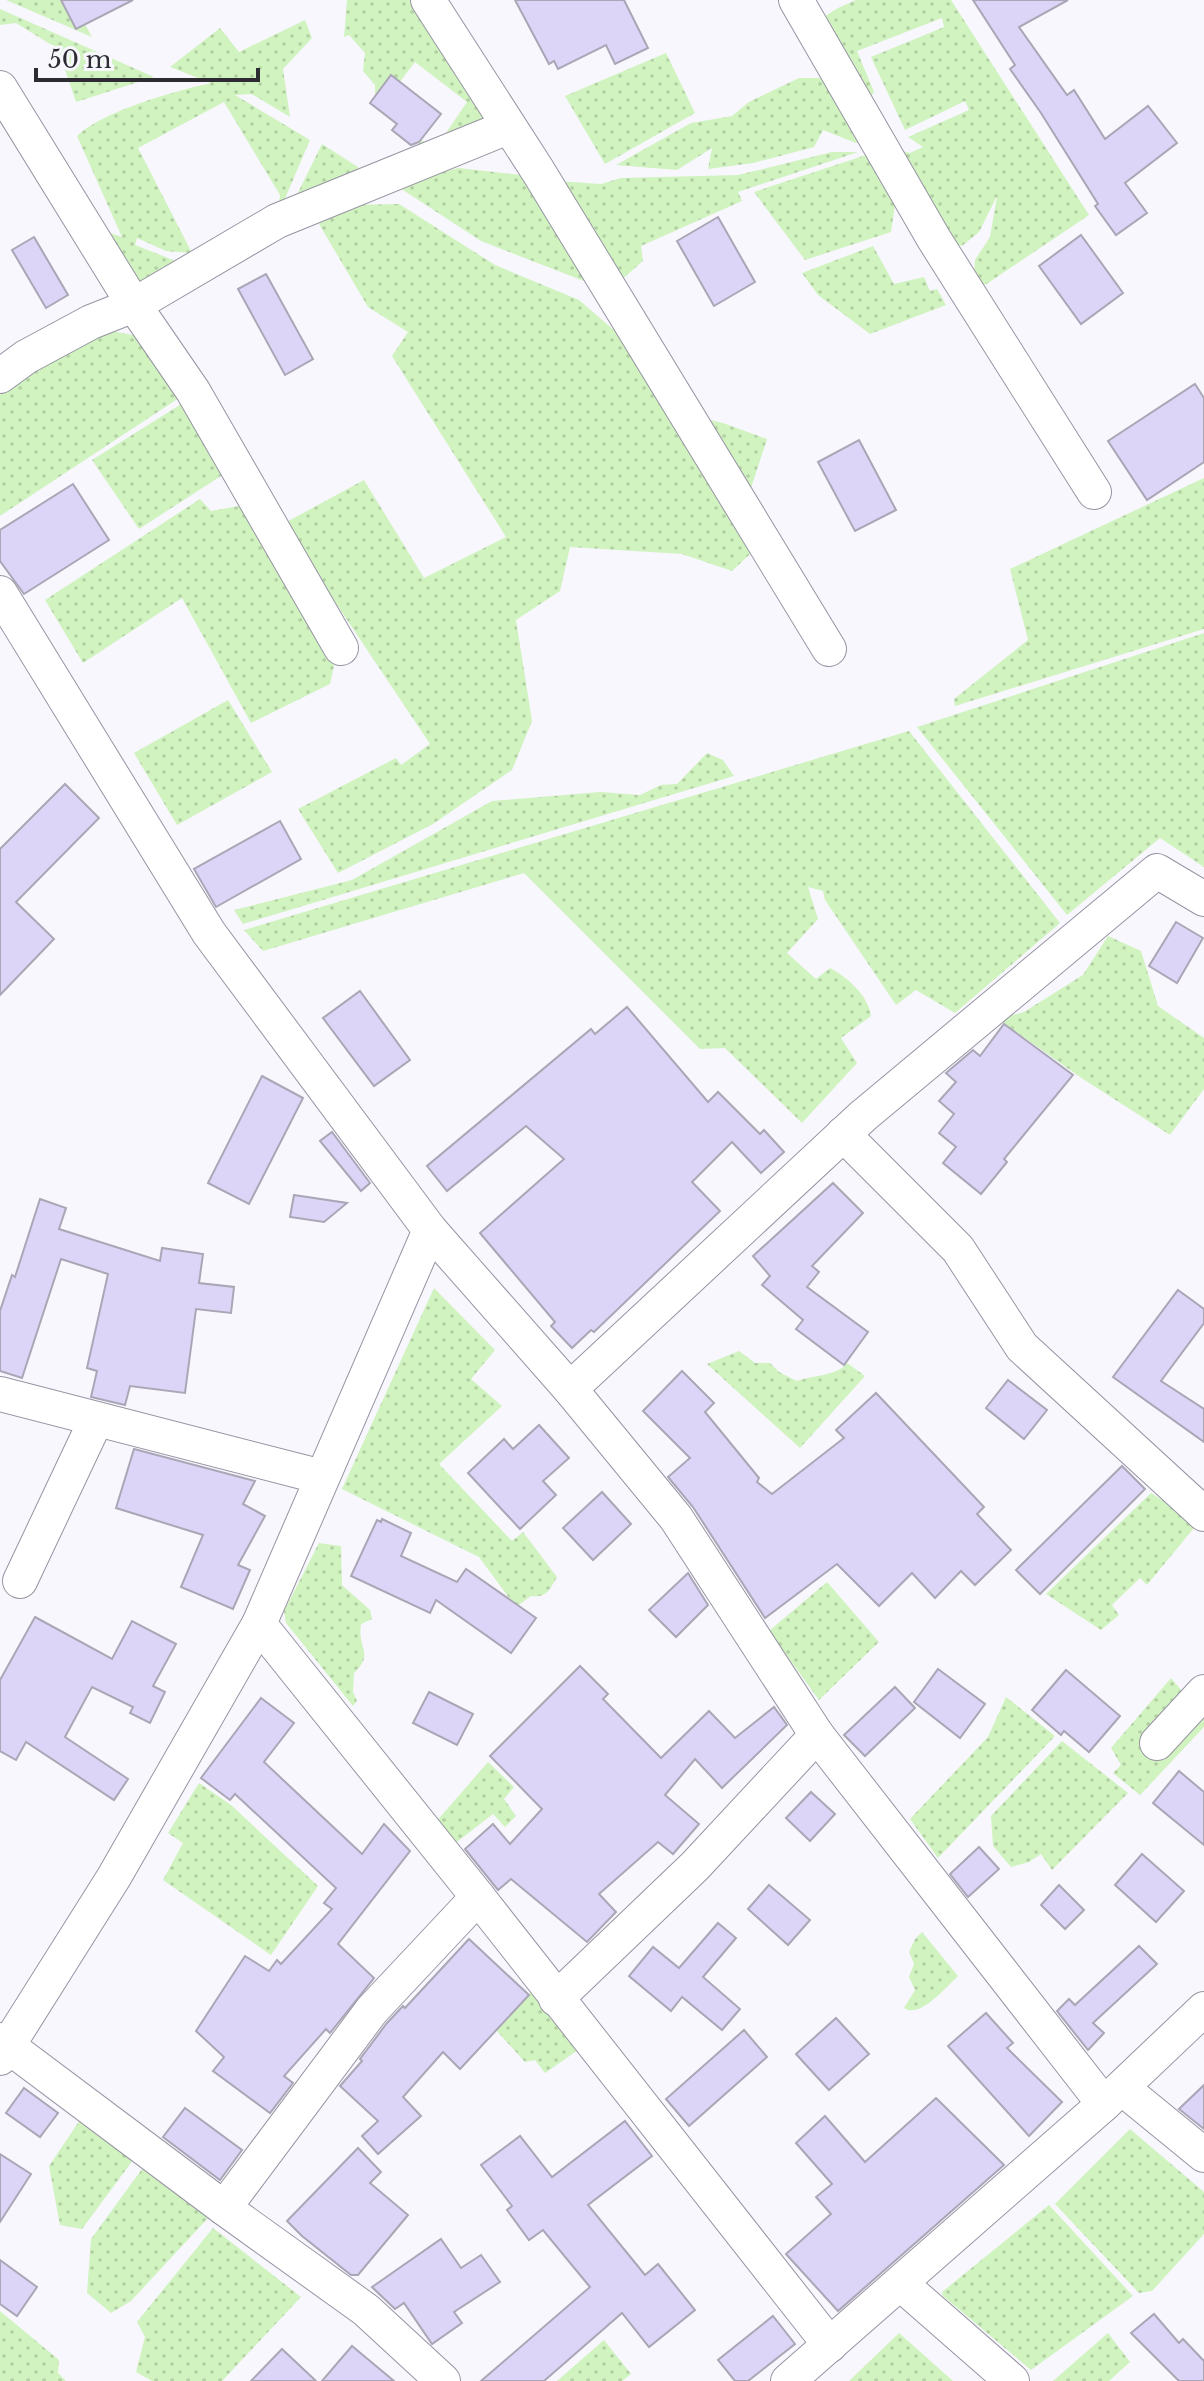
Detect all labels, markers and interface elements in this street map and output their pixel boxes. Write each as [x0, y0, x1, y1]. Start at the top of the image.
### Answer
scale bar [36, 32, 258, 82]
text: 50 m [48, 45, 112, 74]

